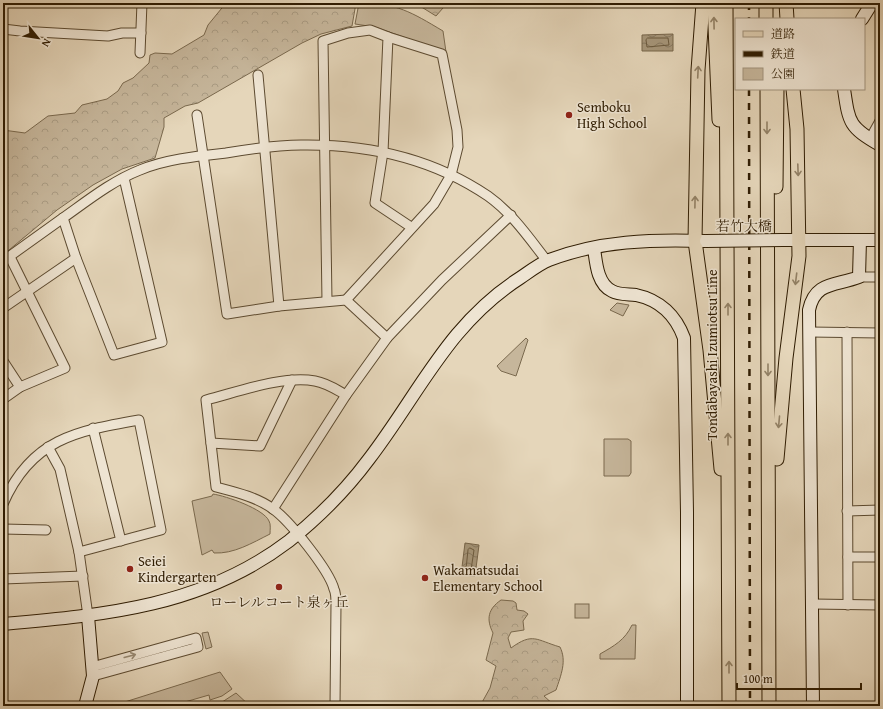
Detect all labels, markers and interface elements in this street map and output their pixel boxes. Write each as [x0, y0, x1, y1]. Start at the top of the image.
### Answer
one-way arrow [710, 17, 718, 30]
north arrow [18, 18, 58, 58]
legend [735, 18, 865, 90]
text: 道路 [771, 25, 795, 42]
text: N [38, 36, 55, 51]
text: 鉄道 [770, 45, 795, 62]
text: 公園 [771, 65, 795, 82]
one-way arrow [694, 66, 702, 79]
place label: Semboku High School [577, 97, 647, 133]
marker: Semboku High School [564, 110, 574, 120]
one-way arrow [763, 121, 771, 134]
one-way arrow [794, 163, 801, 176]
one-way arrow [691, 196, 699, 209]
street label: 若竹大橋 [716, 216, 772, 236]
street label: Tondabayashi Izumiotsu Line [702, 269, 722, 440]
one-way arrow [792, 272, 800, 285]
one-way arrow [724, 303, 732, 316]
one-way arrow [764, 363, 772, 376]
one-way arrow [776, 415, 783, 428]
one-way arrow [724, 433, 732, 446]
place label: Seiei Kindergarten [138, 551, 217, 587]
place label: Wakamatsudai Elementary School [433, 560, 543, 596]
marker: Seiei Kindergarten [125, 564, 135, 574]
marker: Wakamatsudai Elementary School [420, 573, 430, 583]
marker: ローレルコート泉ヶ丘 [274, 582, 284, 592]
place label: ローレルコート泉ヶ丘 [209, 592, 349, 612]
one-way arrow [123, 652, 136, 660]
one-way arrow [725, 661, 733, 674]
scale bar [737, 665, 861, 691]
text: 100 m [743, 670, 773, 687]

